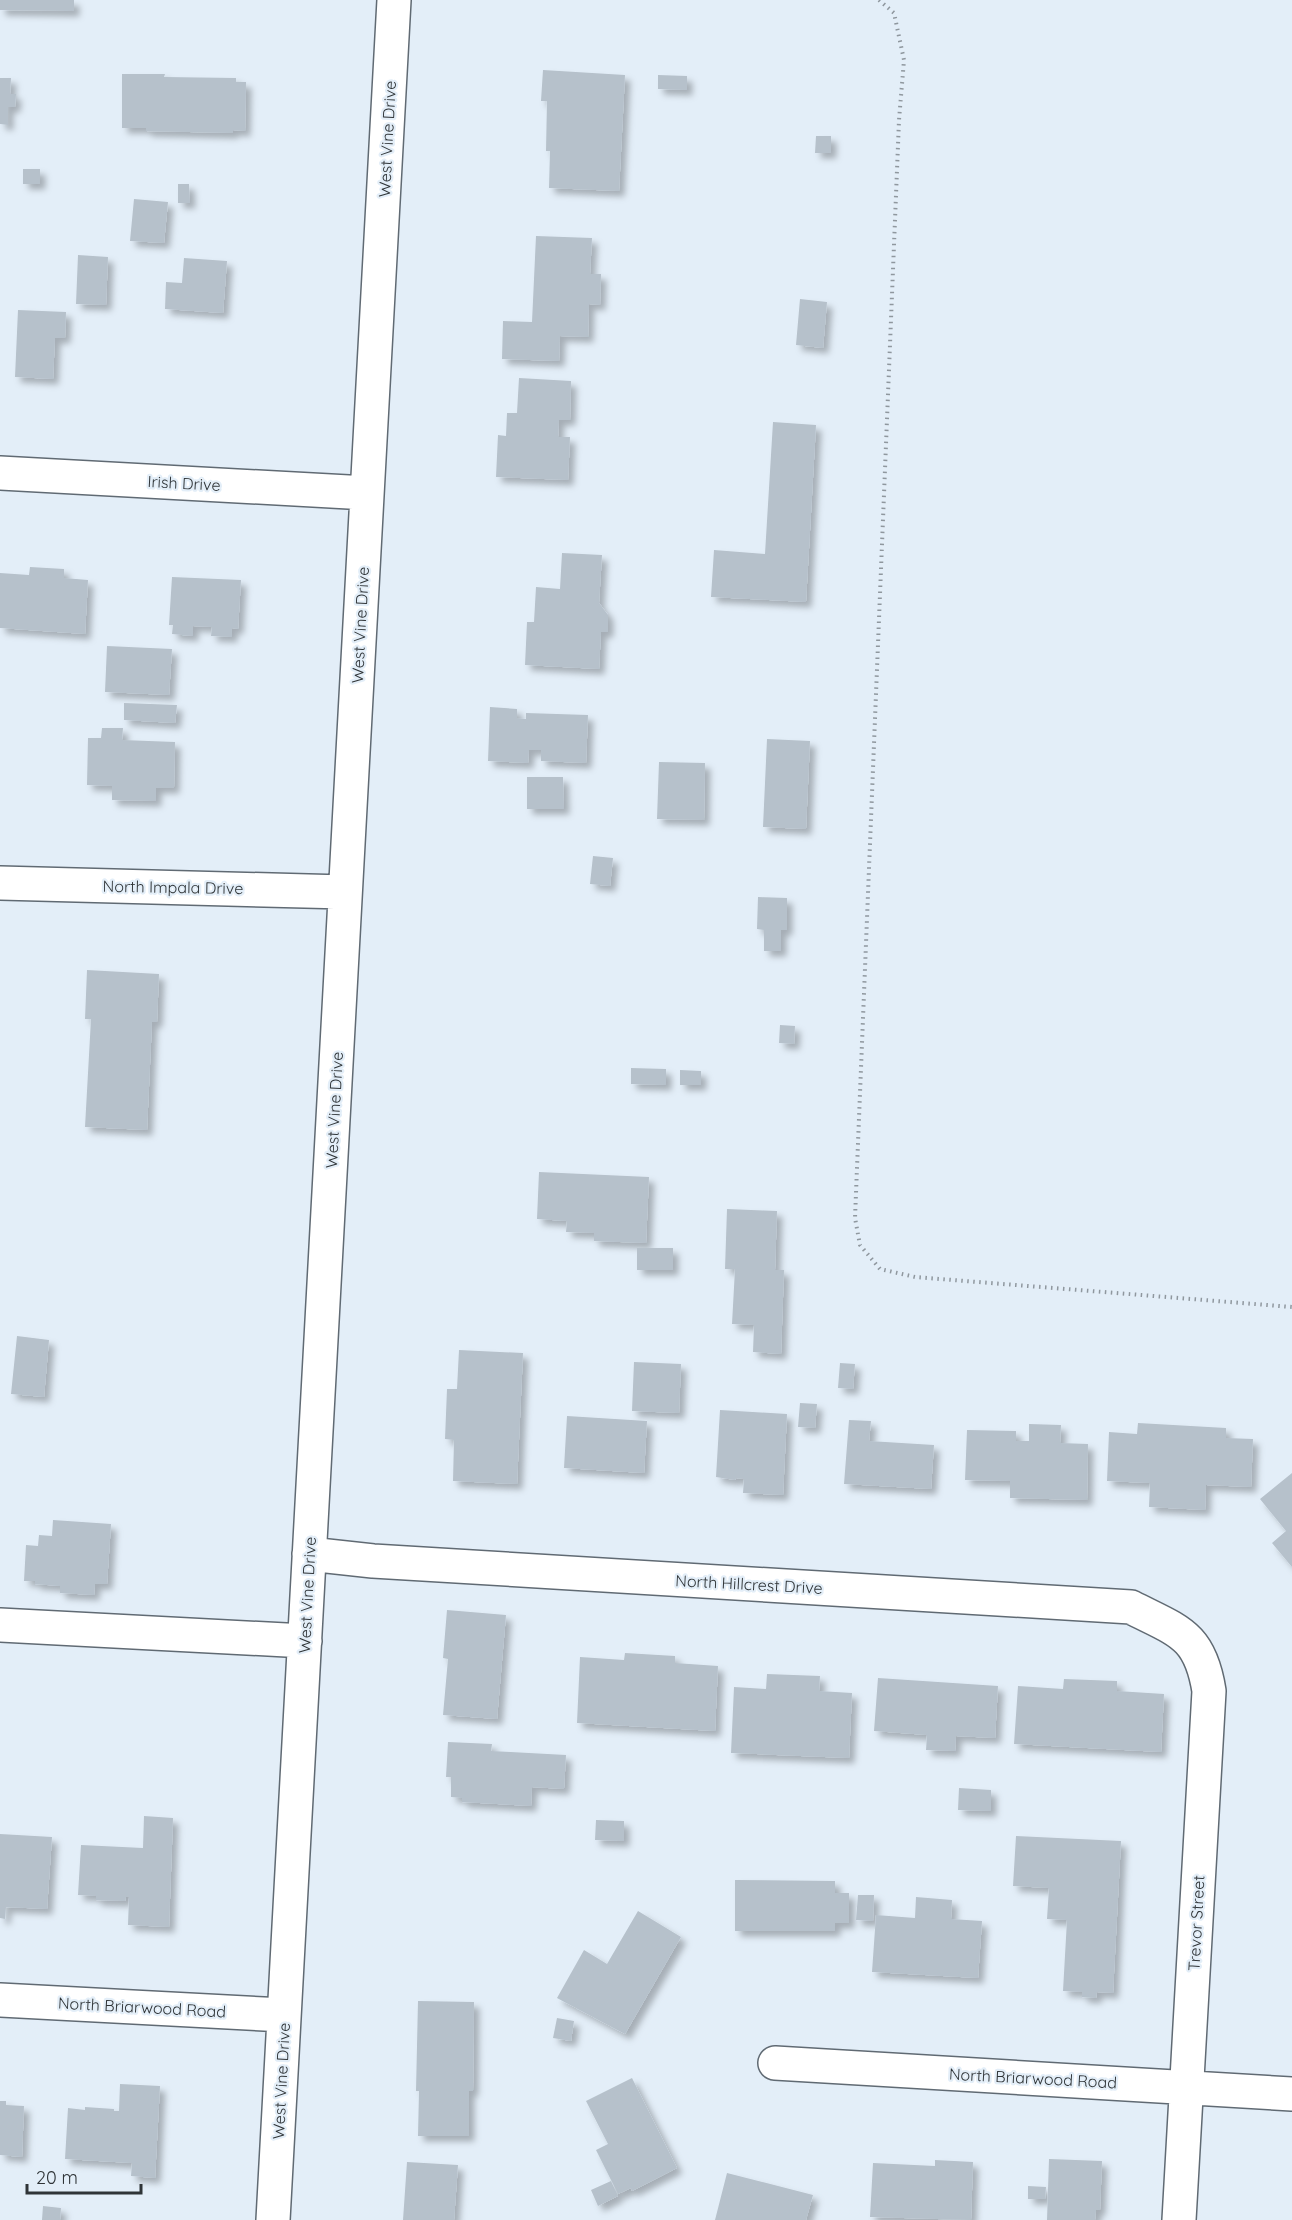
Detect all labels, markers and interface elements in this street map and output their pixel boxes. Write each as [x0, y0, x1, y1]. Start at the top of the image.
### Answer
street label: West Vine Drive [374, 80, 400, 198]
street label: Irish Drive [147, 471, 221, 495]
street label: West Vine Drive [347, 566, 373, 684]
street label: North Impala Drive [103, 876, 243, 898]
street label: West Vine Drive [321, 1051, 347, 1169]
street label: West Vine Drive [294, 1536, 320, 1654]
street label: North Hillcrest Drive [675, 1570, 823, 1598]
street label: Trevor Street [1184, 1875, 1208, 1971]
street label: North Briarwood Road [58, 1993, 226, 2021]
street label: West Vine Drive [268, 2022, 294, 2140]
street label: North Briarwood Road [949, 2064, 1117, 2092]
scale bar [27, 2157, 141, 2195]
text: 20 m [36, 2166, 78, 2189]

